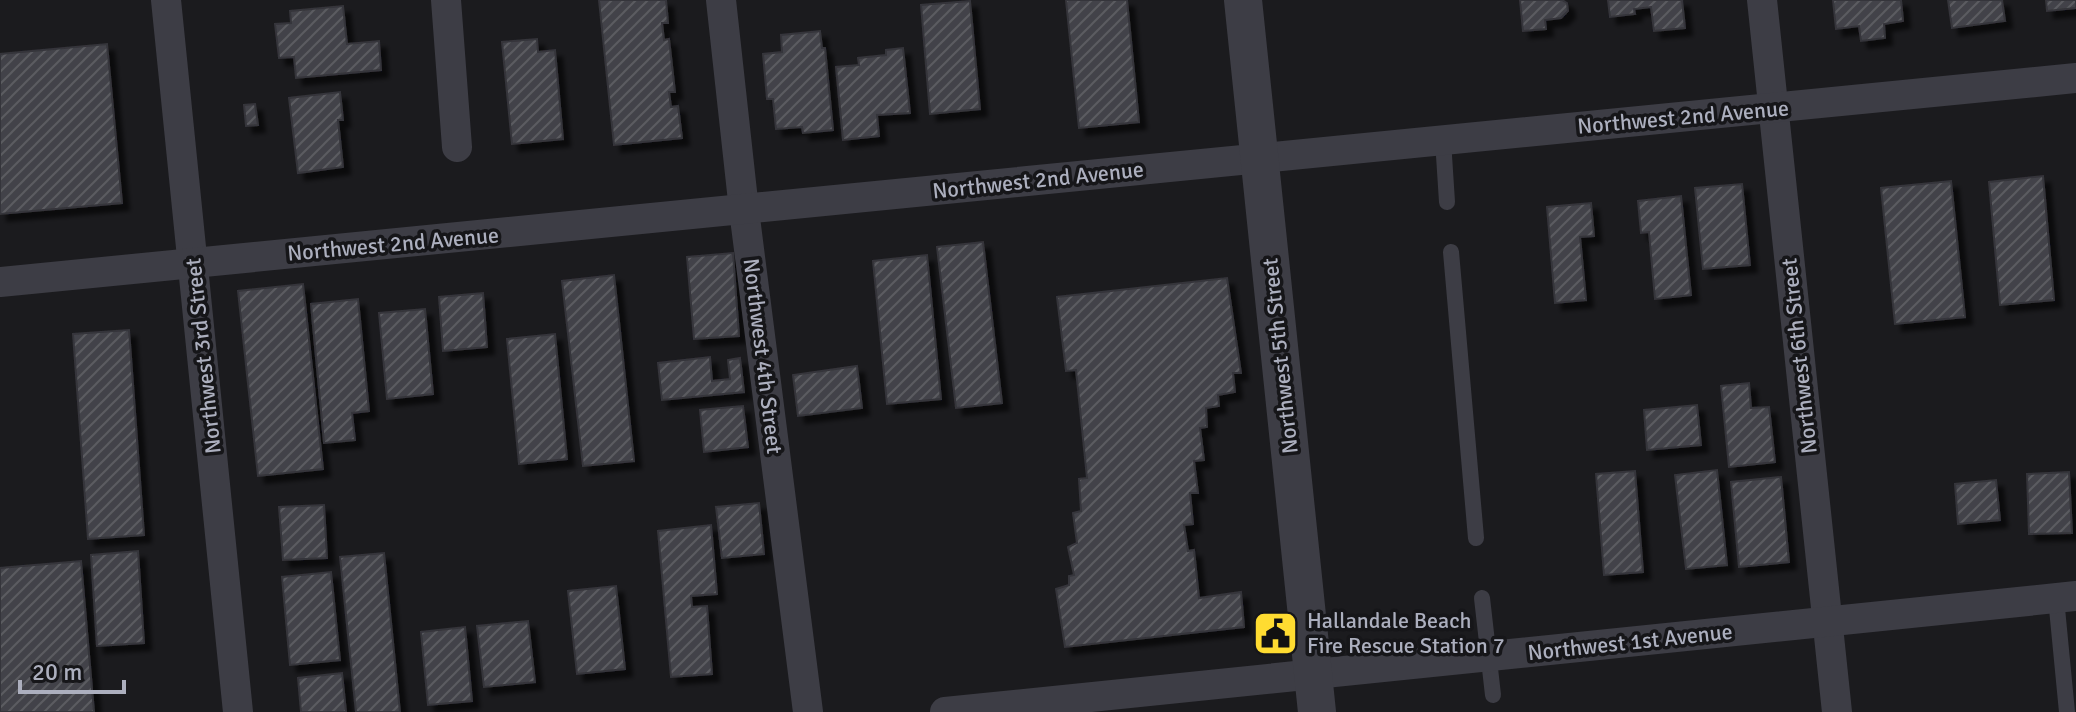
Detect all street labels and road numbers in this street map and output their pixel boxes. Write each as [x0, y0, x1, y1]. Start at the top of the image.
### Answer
street label: Northwest 2nd Avenue [1576, 94, 1790, 140]
street label: Northwest 2nd Avenue [931, 155, 1145, 205]
street label: Northwest 2nd Avenue [286, 221, 500, 267]
street label: Northwest 5th Street [1256, 256, 1304, 455]
street label: Northwest 6th Street [1775, 256, 1823, 455]
street label: Northwest 3rd Street [179, 257, 227, 455]
street label: Northwest 4th Street [738, 257, 788, 456]
street label: Northwest 1st Avenue [1526, 618, 1734, 666]

